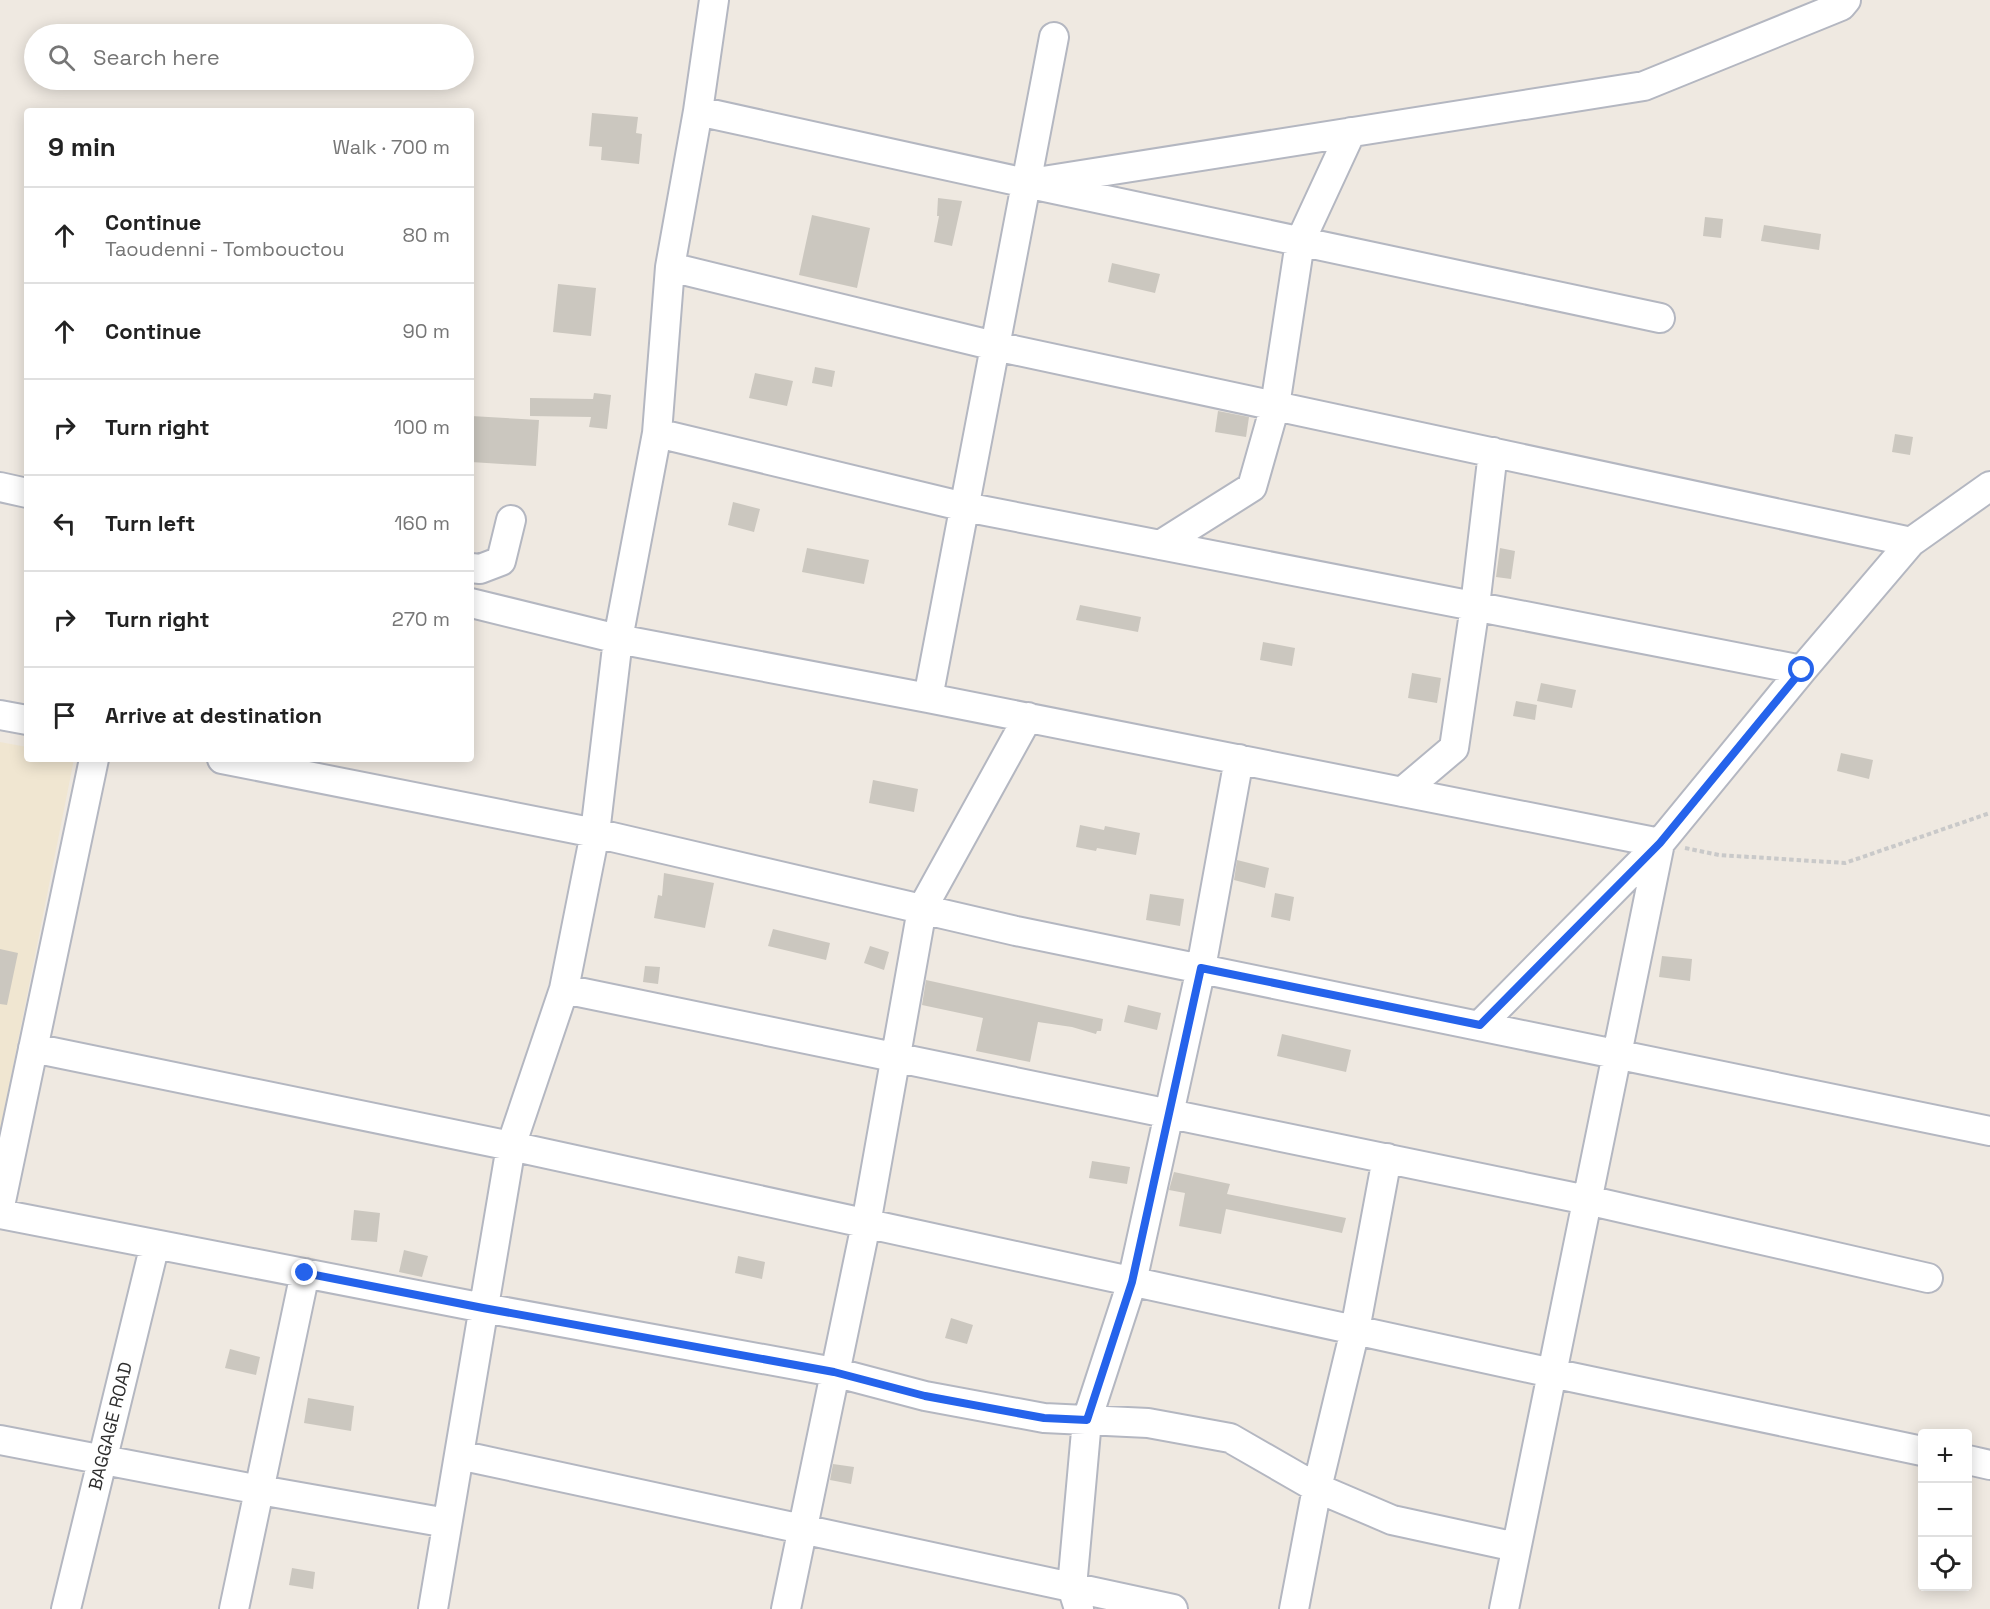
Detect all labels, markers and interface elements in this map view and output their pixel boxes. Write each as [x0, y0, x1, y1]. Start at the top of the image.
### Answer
search box [24, 24, 474, 90]
icon: search [45, 41, 78, 74]
text: Search here [93, 43, 220, 71]
text: 9 min [48, 130, 116, 164]
text: Walk · 700 m [332, 134, 450, 160]
text: Continue [105, 208, 201, 236]
icon: ahead [48, 219, 81, 252]
text: 80 m [402, 222, 450, 248]
text: Taoudenni - Tombouctou [105, 236, 345, 262]
icon: ahead [48, 315, 81, 348]
text: Continue [105, 317, 201, 345]
text: 90 m [403, 318, 450, 344]
icon: right [48, 411, 81, 444]
text: Turn right [105, 413, 210, 441]
text: 100 m [394, 414, 450, 440]
icon: left [48, 507, 81, 540]
text: Turn left [105, 509, 195, 537]
text: 160 m [394, 510, 450, 536]
icon: right [48, 603, 81, 636]
text: Turn right [105, 605, 210, 633]
text: 270 m [392, 606, 450, 632]
route start [1788, 656, 1814, 682]
icon: arrive [48, 699, 81, 732]
text: Arrive at destination [105, 701, 322, 729]
route end [291, 1259, 317, 1285]
street label: BAGGAGE ROAD [83, 1360, 137, 1492]
map controls [1918, 1429, 1972, 1591]
button: + [1918, 1429, 1972, 1483]
button: − [1918, 1483, 1972, 1537]
button: locate [1918, 1537, 1972, 1591]

